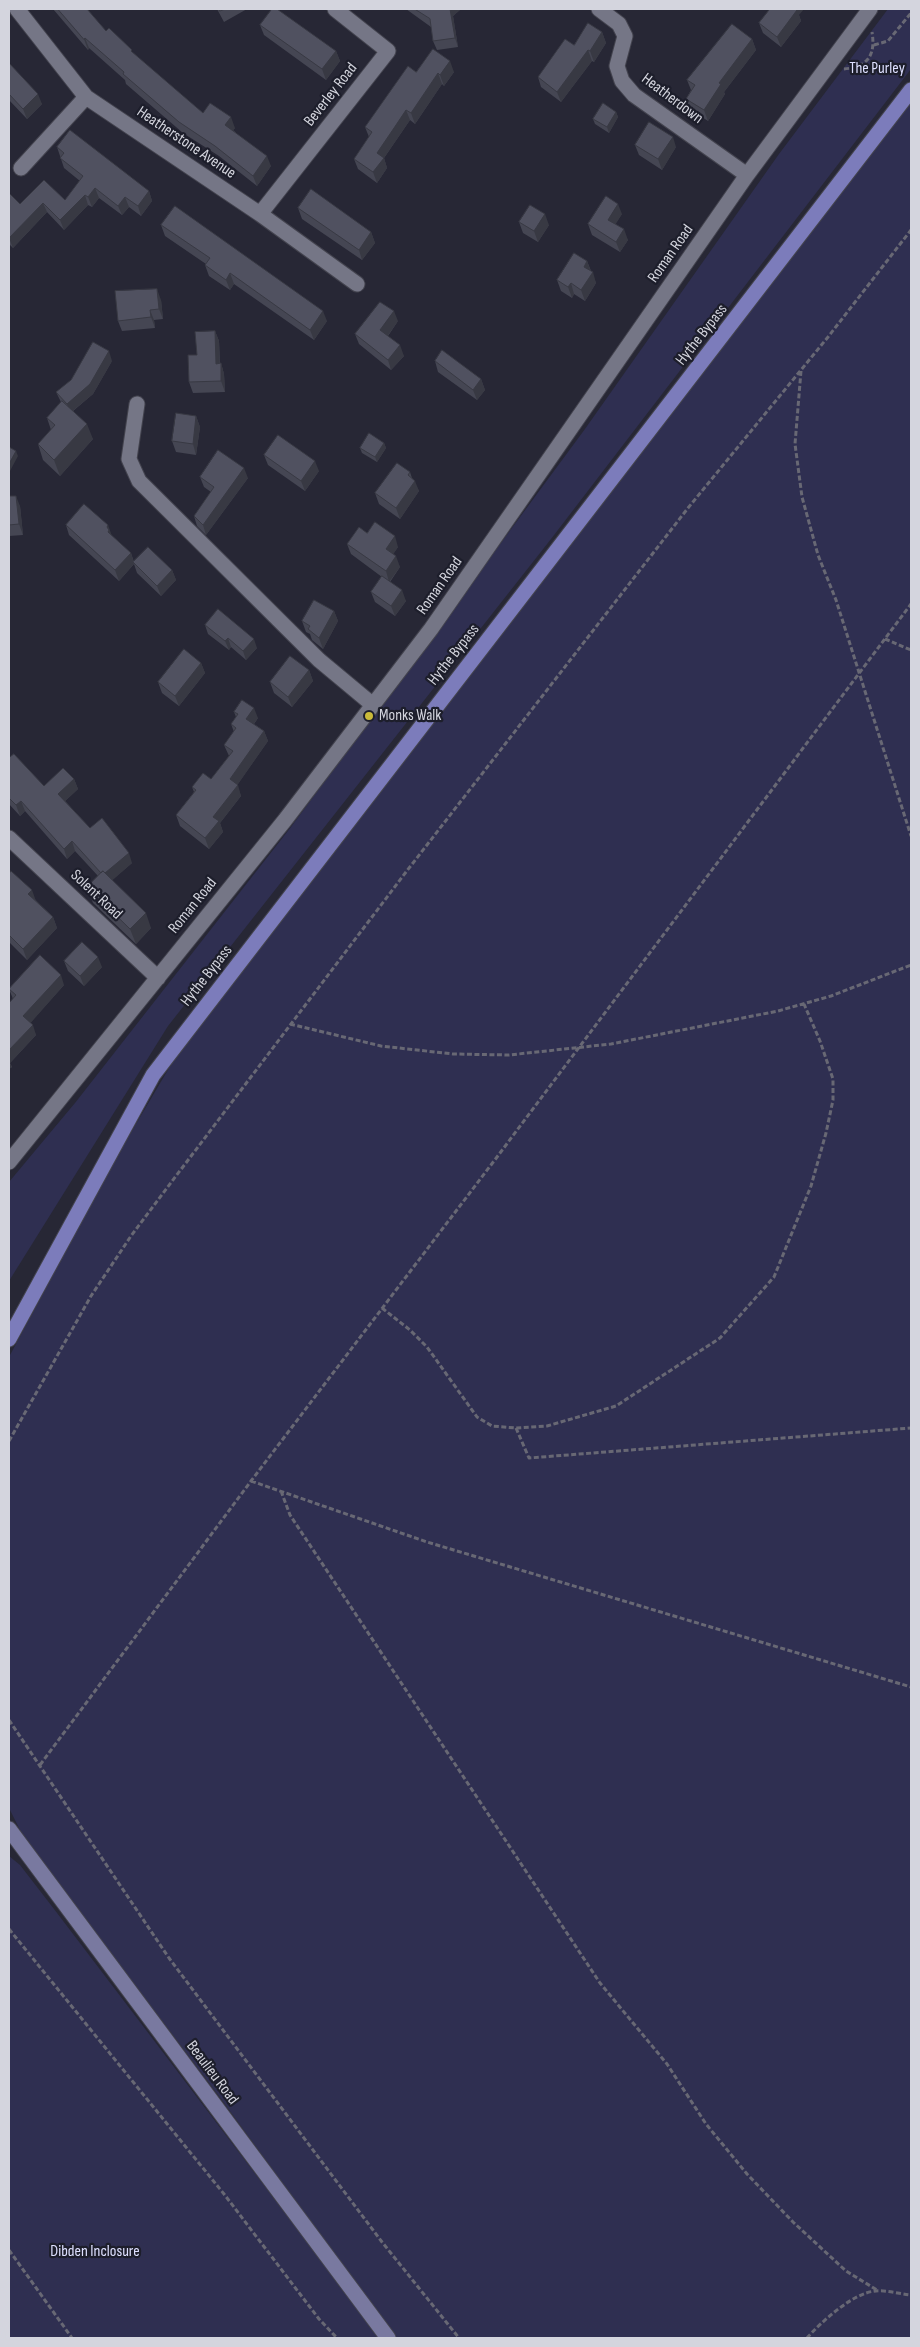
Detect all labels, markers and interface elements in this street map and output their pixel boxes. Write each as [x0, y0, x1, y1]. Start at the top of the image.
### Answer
street label: Beverley Road [300, 59, 362, 131]
park label: The Purley [849, 59, 905, 79]
street label: Heatherdown [637, 70, 707, 128]
street label: Heatherstone Avenue [133, 103, 239, 183]
street label: Roman Road [644, 221, 698, 287]
street label: Hythe Bypass [672, 301, 732, 369]
street label: Roman Road [413, 553, 467, 619]
street label: Hythe Bypass [424, 621, 484, 689]
place label: Monks Walk [379, 706, 441, 726]
marker: Monks Walk [363, 710, 375, 722]
street label: Solent Road [66, 866, 126, 924]
street label: Roman Road [165, 874, 221, 938]
street label: Hythe Bypass [177, 942, 237, 1010]
street label: Beaulieu Road [182, 2037, 242, 2109]
park label: Dibden Inclosure [50, 2242, 140, 2262]

